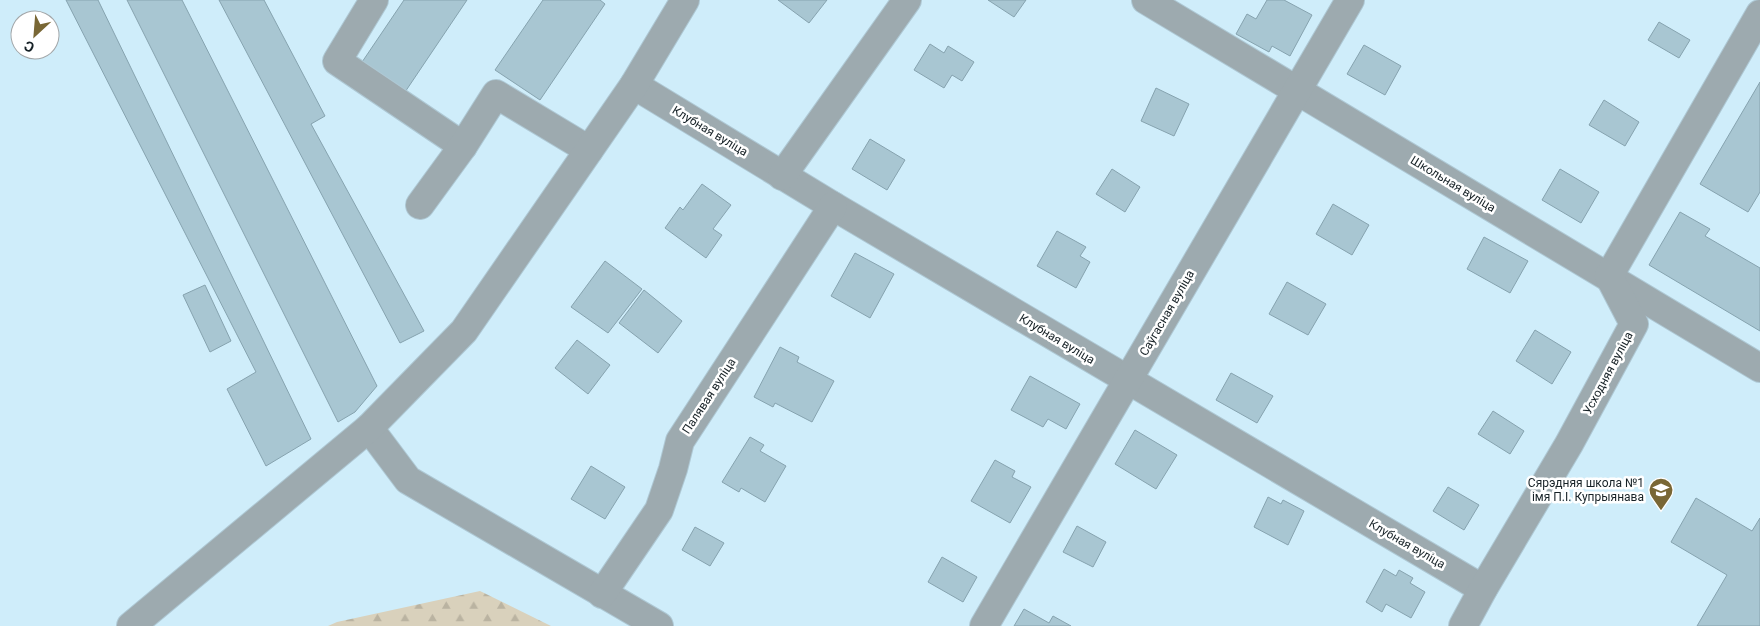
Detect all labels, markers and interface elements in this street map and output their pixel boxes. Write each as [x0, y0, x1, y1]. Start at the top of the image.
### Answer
north arrow [10, 10, 60, 60]
text: С [22, 37, 37, 56]
street label: Клубная вуліца [670, 103, 750, 159]
street label: Школьная вуліца [1408, 153, 1498, 215]
street label: Саўгасная вуліца [1137, 268, 1197, 358]
street label: Клубная вуліца [1017, 311, 1097, 367]
street label: Усходняя вуліца [1580, 329, 1636, 417]
street label: Палявая вуліца [679, 356, 739, 436]
place label: Сярэдняя школа №1 імя П.І. Купрыянава [1528, 476, 1644, 504]
school or university icon: Сярэдняя школа №1 імя П.І. Купрыянава [1648, 477, 1674, 511]
street label: Клубная вуліца [1366, 517, 1448, 571]

